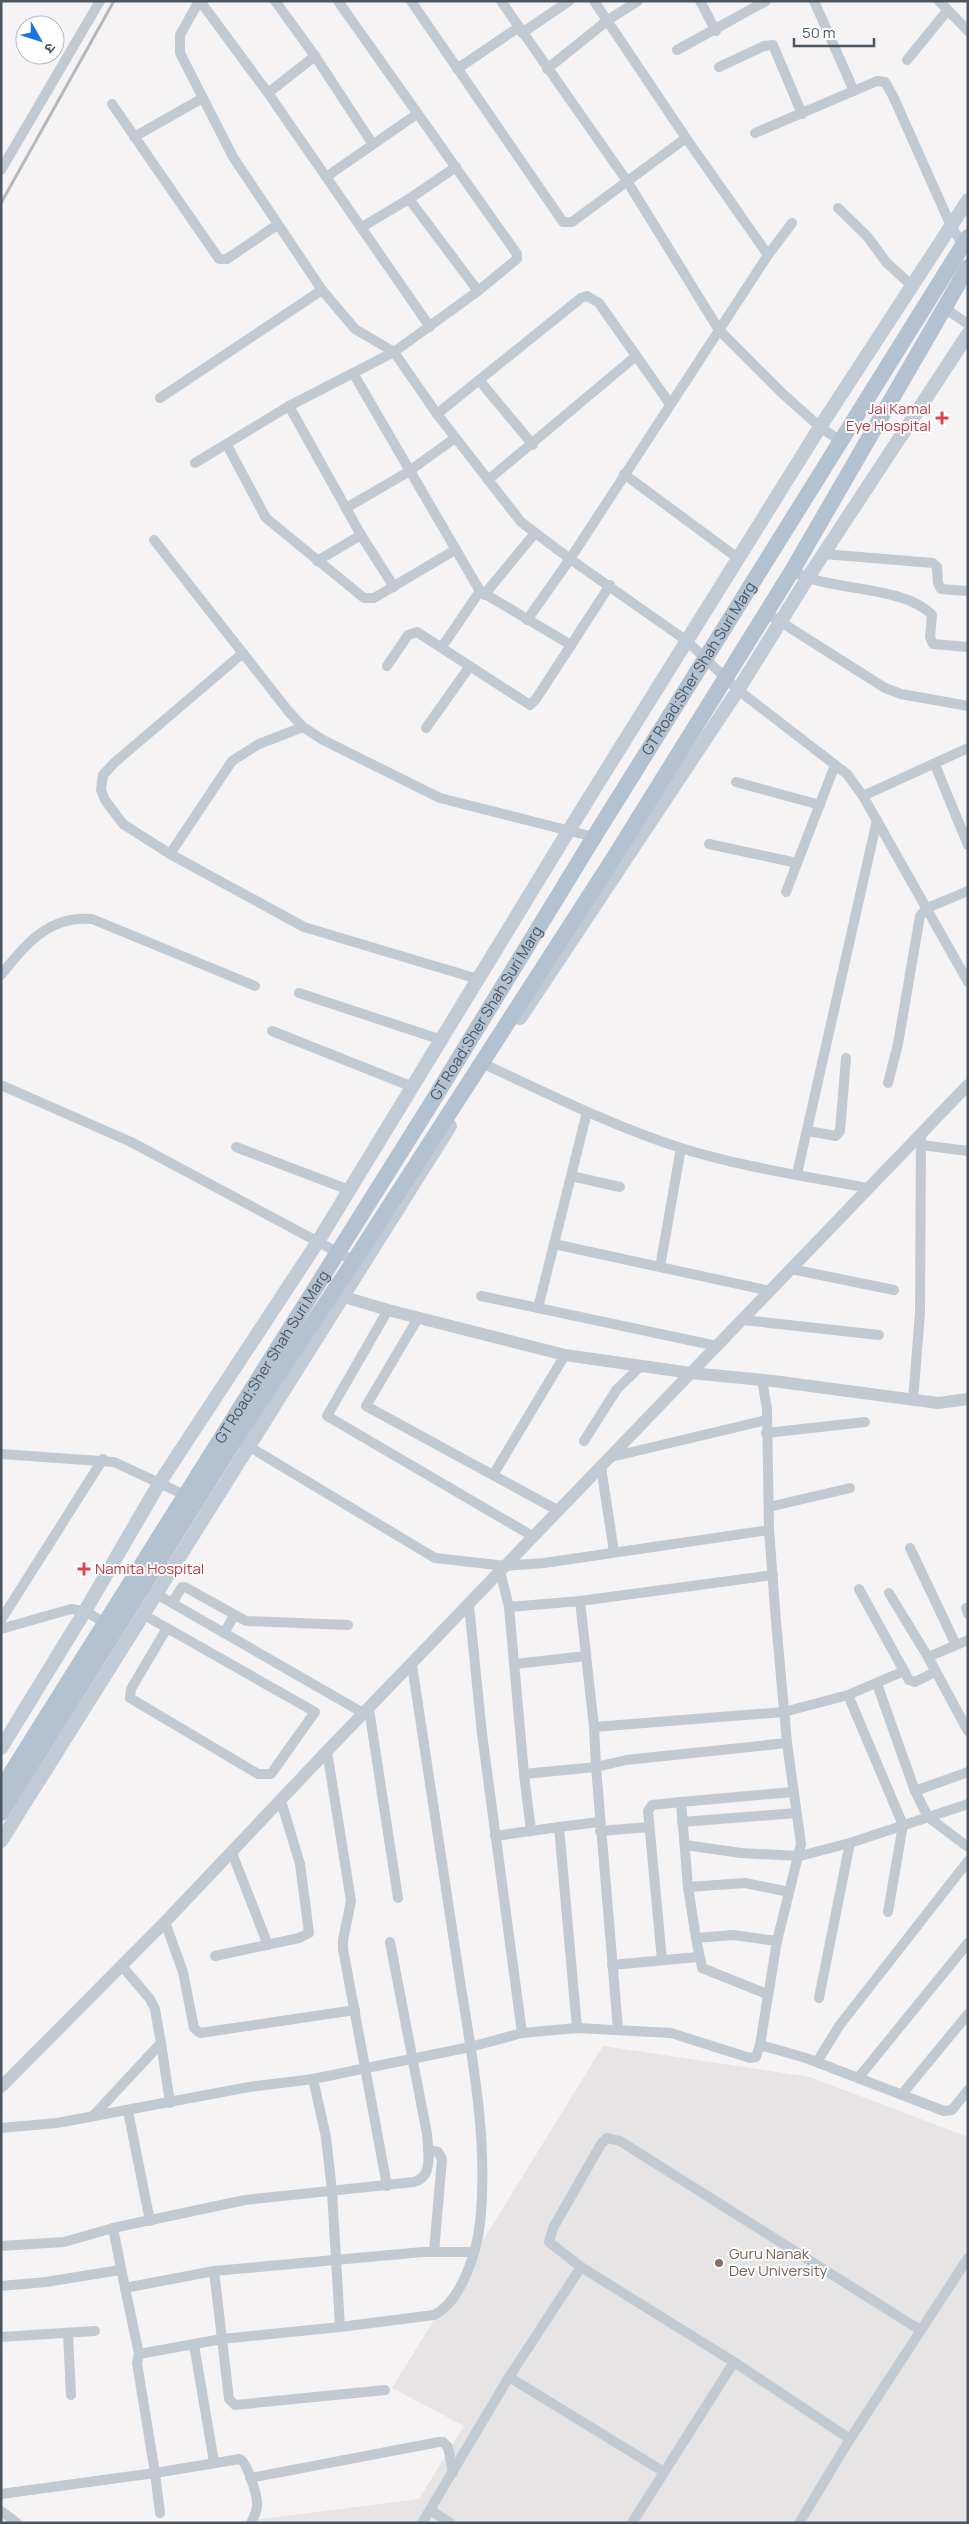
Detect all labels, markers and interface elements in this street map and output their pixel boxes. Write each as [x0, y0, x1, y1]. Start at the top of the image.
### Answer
north arrow [15, 15, 65, 65]
scale bar [794, 15, 874, 47]
text: 50 m [802, 22, 836, 43]
text: उ [40, 39, 60, 58]
place label: Jai Kamal Eye Hospital [846, 398, 931, 436]
marker: Jai Kamal Eye Hospital [935, 411, 949, 425]
street label: GT Road;Sher Shah Suri Marg [636, 578, 761, 759]
street label: GT Road;Sher Shah Suri Marg [425, 922, 547, 1104]
street label: GT Road;Sher Shah Suri Marg [209, 1266, 334, 1447]
place label: Namita Hospital [95, 1558, 204, 1579]
marker: Namita Hospital [77, 1562, 91, 1576]
place label: Guru Nanak Dev University [729, 2243, 827, 2281]
marker: Guru Nanak Dev University [713, 2257, 725, 2269]

